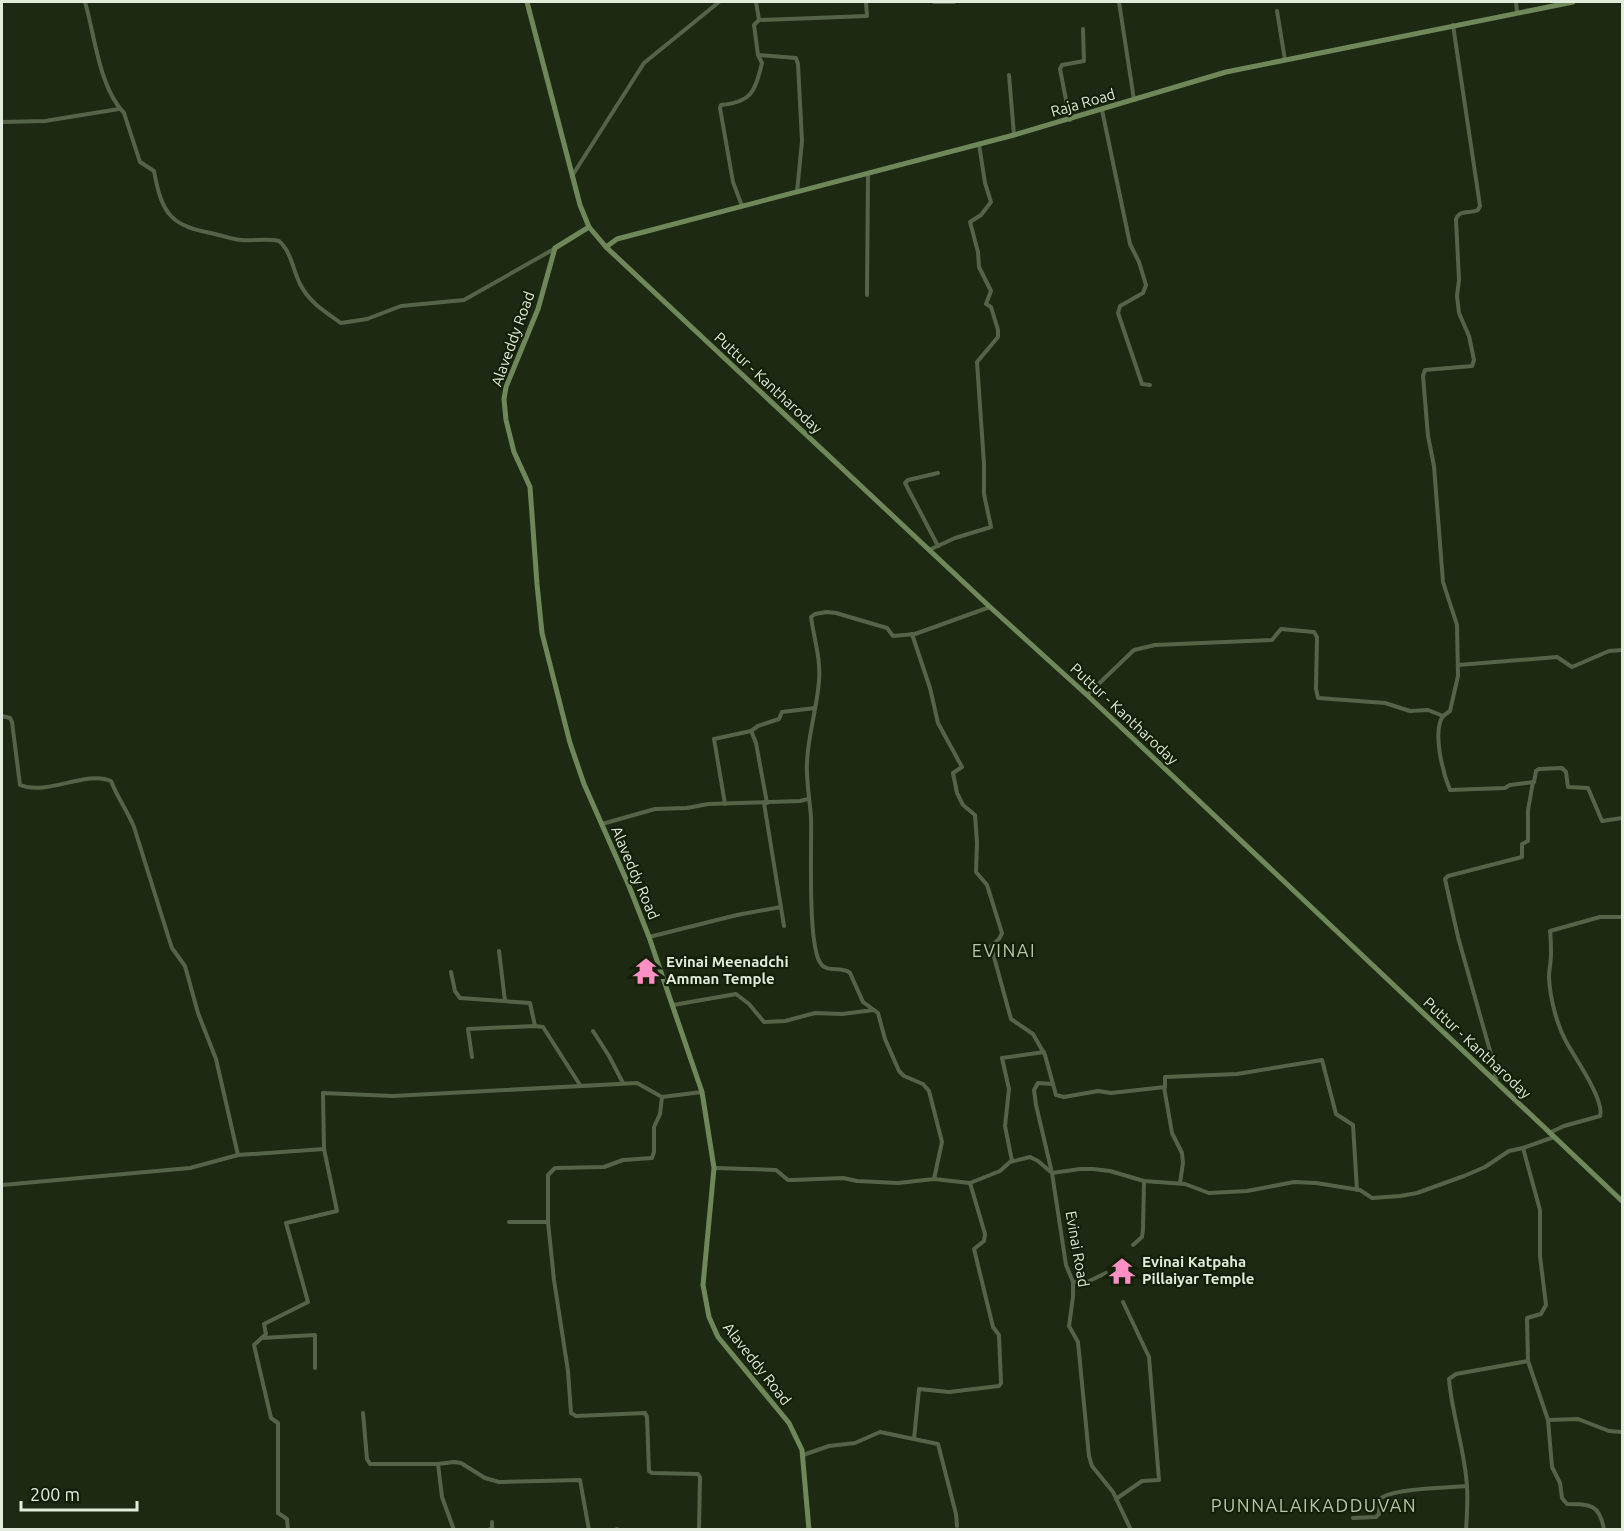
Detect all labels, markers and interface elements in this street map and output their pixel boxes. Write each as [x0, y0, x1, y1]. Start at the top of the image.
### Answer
street label: Raja Road [1049, 85, 1117, 120]
street label: Alaveddy Road [487, 289, 538, 389]
street label: Puttur - Kantharoday [711, 329, 826, 437]
street label: Puttur - Kantharoday [1067, 660, 1182, 768]
street label: Alaveddy Road [608, 824, 663, 922]
district label: EVINAI [972, 940, 1036, 960]
place label: Evinai Meenadchi Amman Temple [666, 953, 789, 987]
temple icon: Evinai Meenadchi Amman Temple [631, 956, 661, 986]
street label: Puttur - Kantharoday [1420, 994, 1535, 1102]
street label: Evinai Road [1062, 1209, 1093, 1288]
place label: Evinai Katpaha Pillaiyar Temple [1142, 1253, 1255, 1287]
temple icon: Evinai Katpaha Pillaiyar Temple [1107, 1256, 1137, 1286]
street label: Alaveddy Road [720, 1319, 795, 1408]
scale bar [21, 1474, 136, 1512]
text: 200 m [30, 1484, 80, 1504]
district label: PUNNALAIKADDUVAN [1211, 1495, 1417, 1515]

